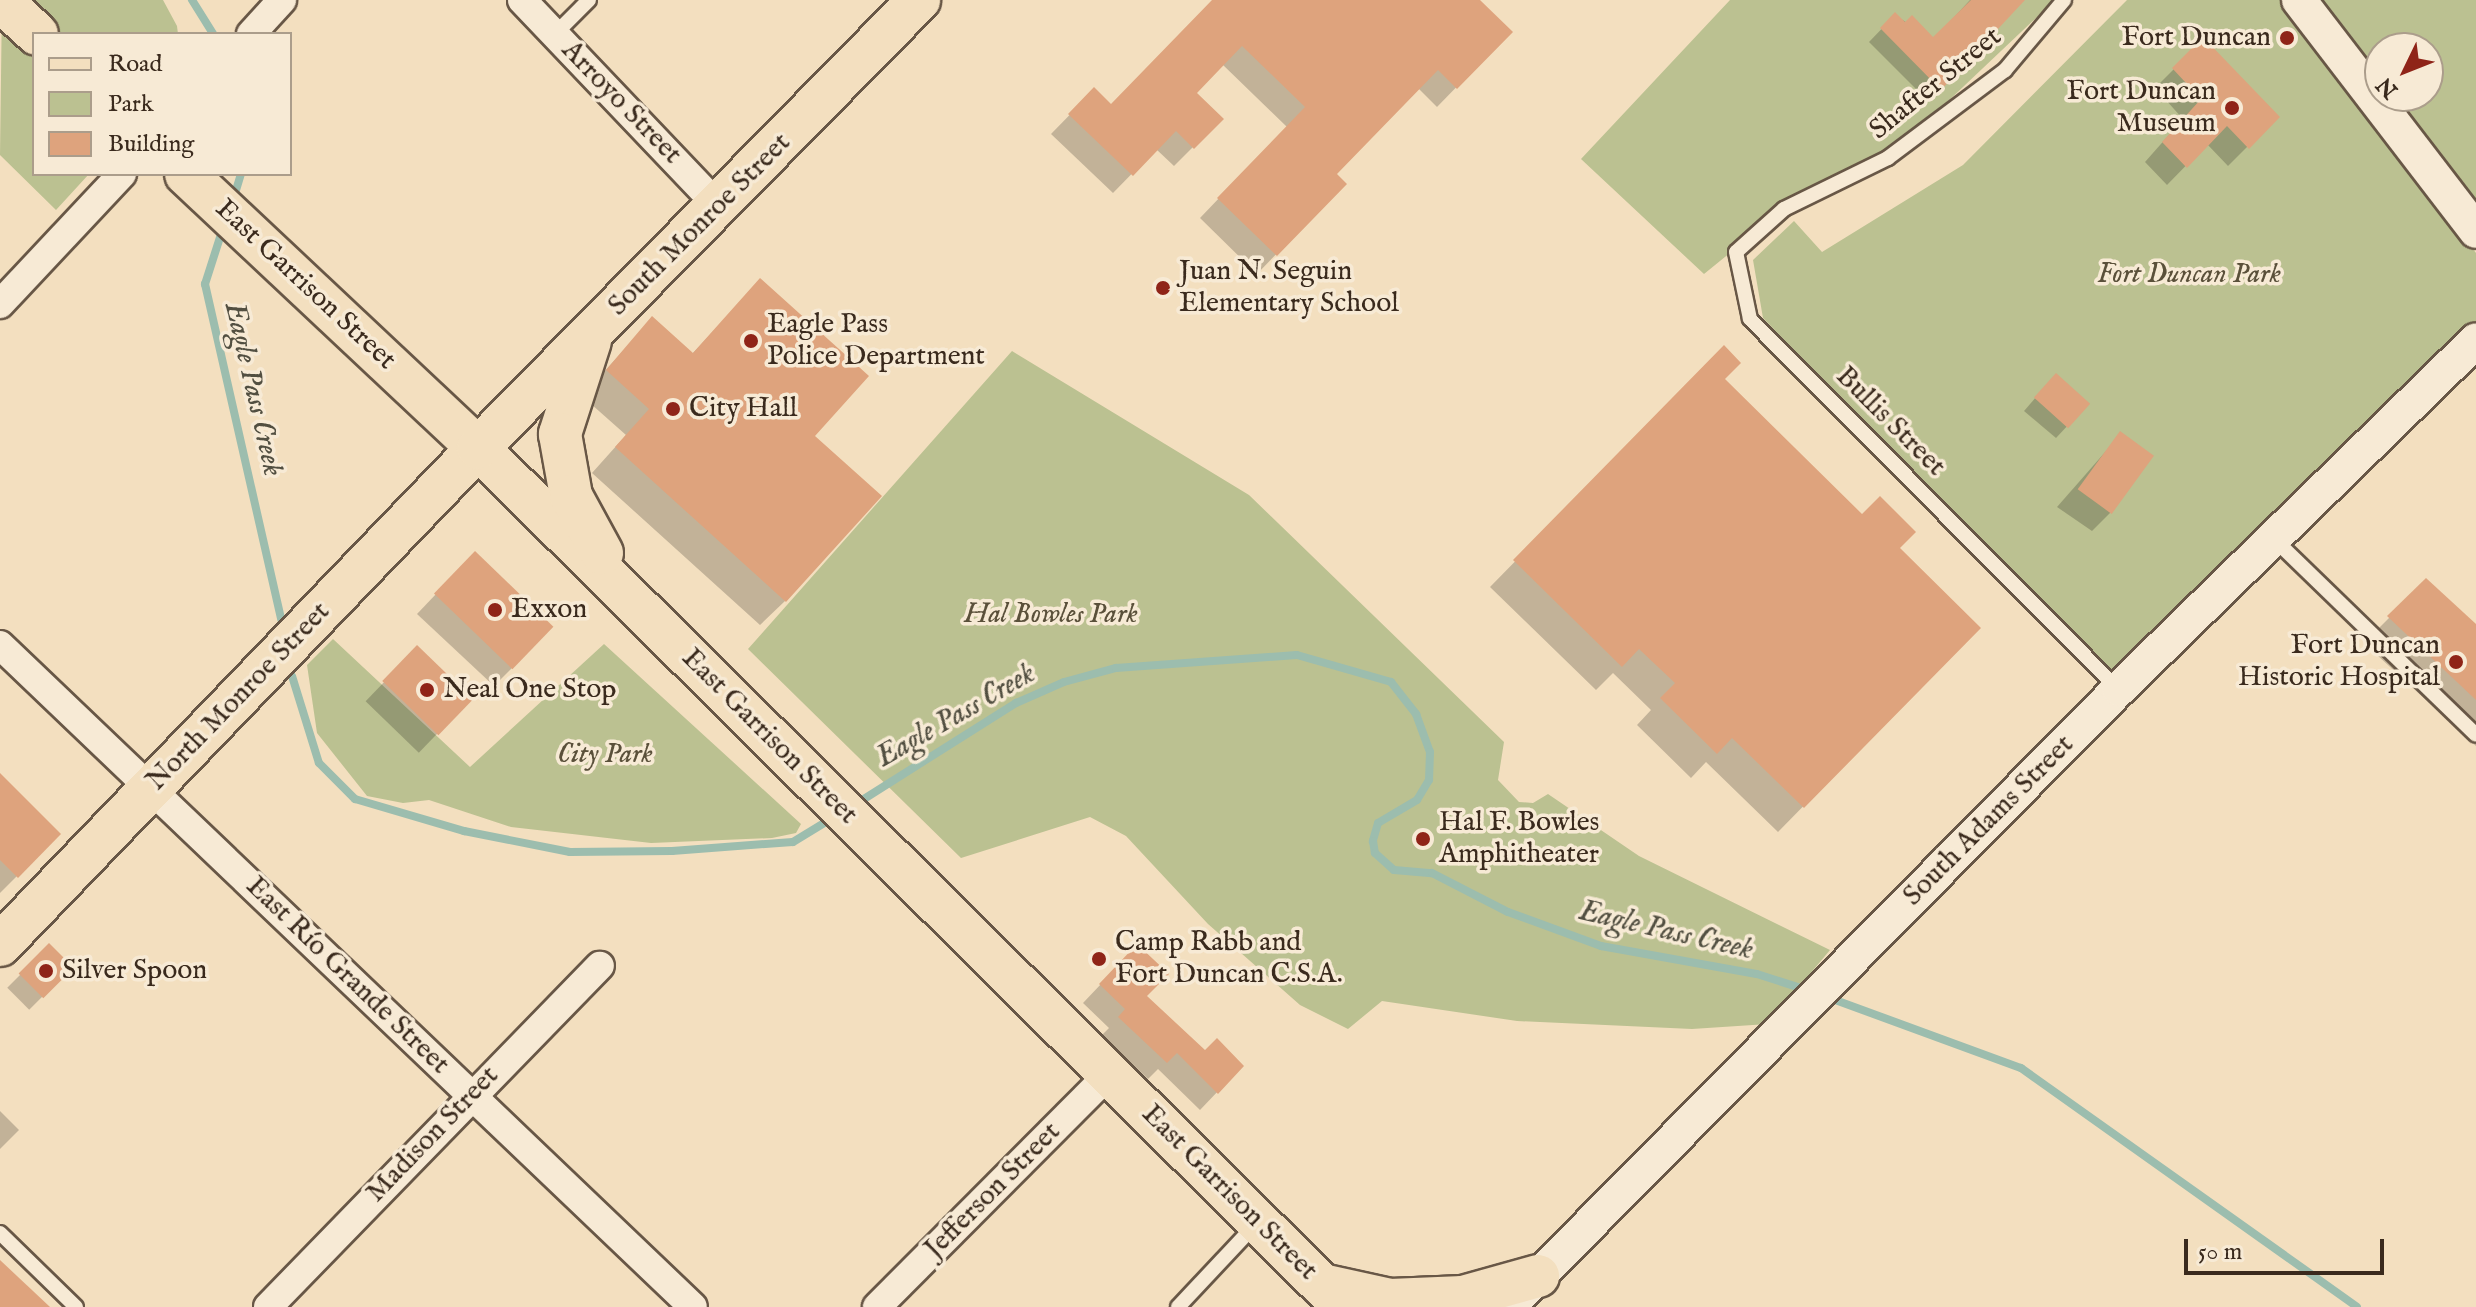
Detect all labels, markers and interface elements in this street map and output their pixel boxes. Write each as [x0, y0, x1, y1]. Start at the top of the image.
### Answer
street label: Shafter Street [1863, 21, 2009, 147]
place label: Fort Duncan [2122, 21, 2271, 55]
marker: Fort Duncan [2278, 29, 2296, 47]
legend [32, 32, 292, 176]
north arrow [2364, 32, 2444, 112]
street label: Arroyo Street [554, 34, 688, 172]
text: Road [108, 49, 162, 80]
text: N [2371, 70, 2405, 104]
place label: Fort Duncan Museum [2067, 75, 2216, 141]
text: Park [108, 89, 154, 120]
marker: Fort Duncan Museum [2223, 99, 2241, 117]
street label: South Monroe Street [602, 127, 798, 323]
text: Building [108, 129, 194, 160]
street label: East Garrison Street [208, 193, 402, 377]
place label: Juan N. Seguin Elementary School [1179, 255, 1399, 321]
park label: Fort Duncan Park [2097, 258, 2281, 292]
marker: Juan N. Seguin Elementary School [1154, 279, 1172, 297]
water label: Eagle Pass Creek [215, 298, 291, 480]
place label: Eagle Pass Police Department [767, 308, 985, 374]
marker: Eagle Pass Police Department [742, 332, 760, 350]
street label: Bullis Street [1828, 360, 1952, 484]
place label: City Hall [689, 392, 797, 426]
marker: City Hall [664, 400, 682, 418]
place label: Exxon [511, 593, 587, 627]
street label: North Monroe Street [140, 596, 338, 798]
park label: Hal Bowles Park [964, 598, 1138, 632]
marker: Exxon [486, 601, 504, 619]
place label: Fort Duncan Historic Hospital [2238, 629, 2440, 695]
street label: East Garrison Street [674, 642, 864, 832]
marker: Fort Duncan Historic Hospital [2447, 653, 2465, 671]
water label: Eagle Pass Creek [870, 656, 1042, 776]
place label: Neal One Stop [443, 673, 616, 707]
marker: Neal One Stop [418, 681, 436, 699]
street label: South Adams Street [1897, 729, 2081, 913]
park label: City Park [557, 738, 653, 772]
place label: Hal F. Bowles Amphitheater [1439, 806, 1599, 872]
marker: Hal F. Bowles Amphitheater [1414, 830, 1432, 848]
street label: East Río Grande Street [238, 870, 456, 1082]
water label: Eagle Pass Creek [1575, 893, 1757, 969]
place label: Camp Rabb and Fort Duncan C.S.A. [1115, 926, 1343, 992]
marker: Camp Rabb and Fort Duncan C.S.A. [1090, 950, 1108, 968]
place label: Silver Spoon [62, 954, 207, 988]
marker: Silver Spoon [37, 962, 55, 980]
street label: Madison Street [360, 1060, 506, 1210]
street label: East Garrison Street [1134, 1098, 1324, 1288]
street label: Jefferson Street [918, 1116, 1068, 1266]
scale bar [2188, 1223, 2388, 1273]
text: 50 m [2198, 1237, 2242, 1268]

